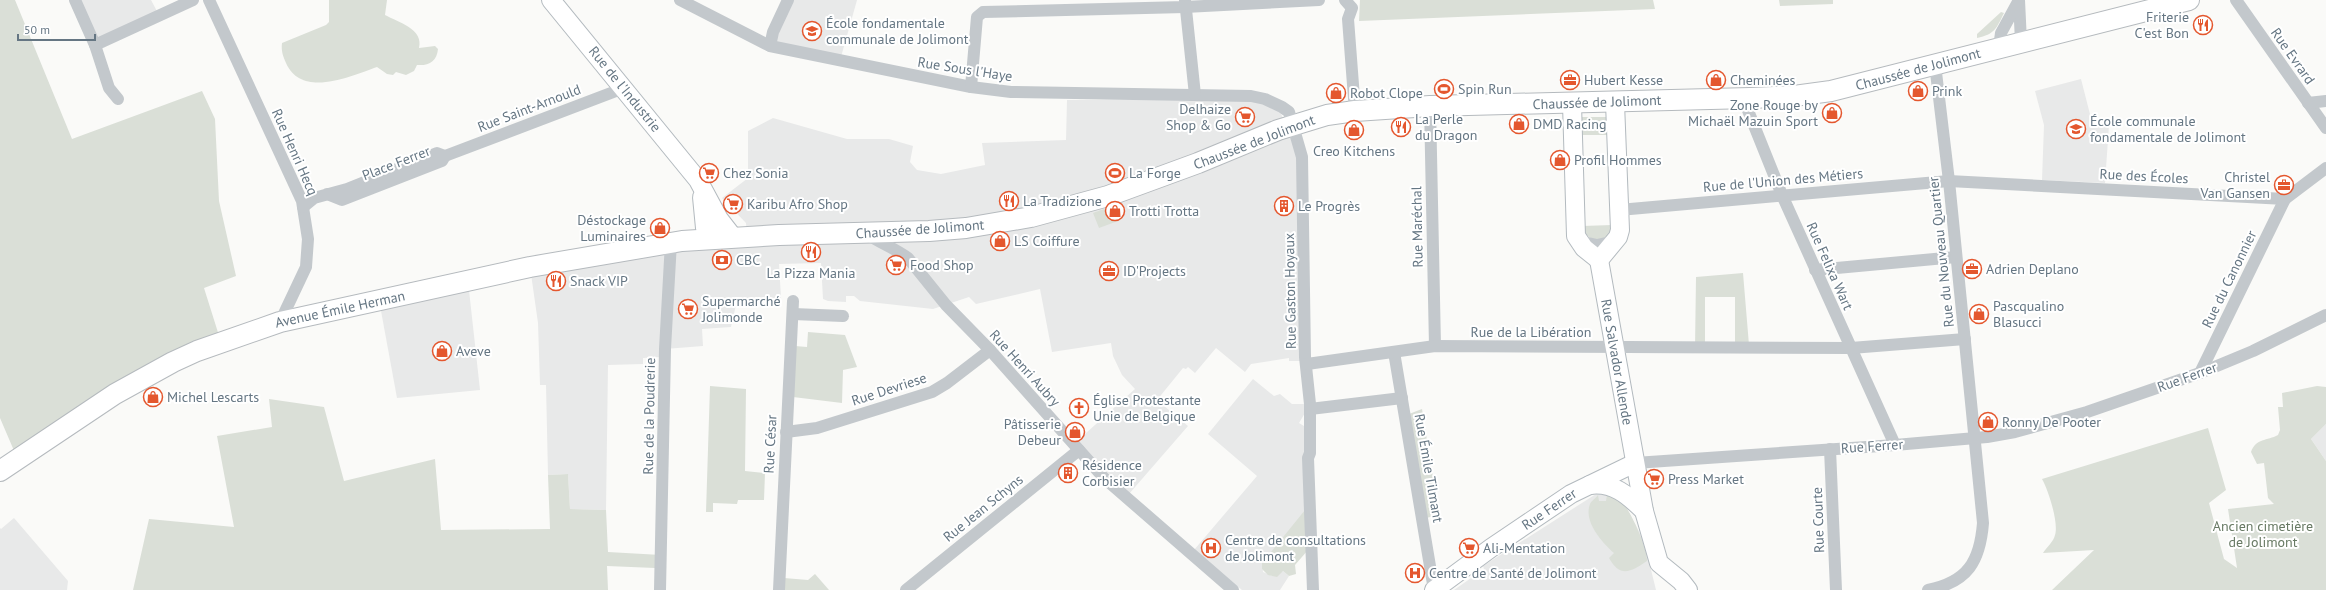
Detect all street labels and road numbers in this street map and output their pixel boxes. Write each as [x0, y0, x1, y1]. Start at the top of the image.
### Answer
street label: Rue Evrard [2267, 24, 2319, 88]
street label: Rue de l'Industrie [585, 42, 665, 136]
street label: Chaussée de Jolimont [1853, 44, 1983, 94]
street label: Rue Sous l'Haye [916, 53, 1014, 85]
street label: Rue Saint-Arnould [475, 80, 583, 136]
street label: Chaussée de Jolimont [1532, 91, 1662, 113]
street label: Rue Henri Hecq [268, 106, 322, 198]
street label: Chaussée de Jolimont [1191, 110, 1318, 173]
street label: Place Ferrer [359, 142, 433, 184]
street label: Rue de l'Union des Métiers [1702, 164, 1864, 196]
street label: Rue des Écoles [2099, 165, 2189, 187]
street label: Rue du Nouveau Quartier [1924, 176, 1958, 328]
street label: Rue Maréchal [1407, 186, 1427, 268]
street label: Chaussée de Jolimont [855, 216, 985, 242]
street label: Rue Felixa Wart [1803, 219, 1857, 313]
street label: Rue du Canonnier [2198, 227, 2260, 331]
street label: Rue Gaston Hoyaux [1280, 233, 1300, 349]
street label: Avenue Émile Herman [273, 286, 407, 332]
street label: Rue Salvador Allende [1597, 298, 1637, 426]
street label: Rue de la Libération [1471, 323, 1591, 341]
street label: Rue Henri Aubry [986, 326, 1065, 410]
street label: Rue de la Poudrerie [639, 357, 659, 475]
street label: Rue Ferrer [2155, 358, 2220, 396]
street label: Rue Devriese [849, 368, 929, 410]
street label: Rue Émile Tilmant [1411, 412, 1447, 524]
street label: Rue César [759, 414, 781, 474]
street label: Rue Ferrer [1840, 435, 1904, 457]
street label: Rue Jean Schyns [939, 470, 1027, 546]
street label: Rue Ferrer [1518, 484, 1580, 534]
street label: Rue Courte [1808, 487, 1828, 553]

